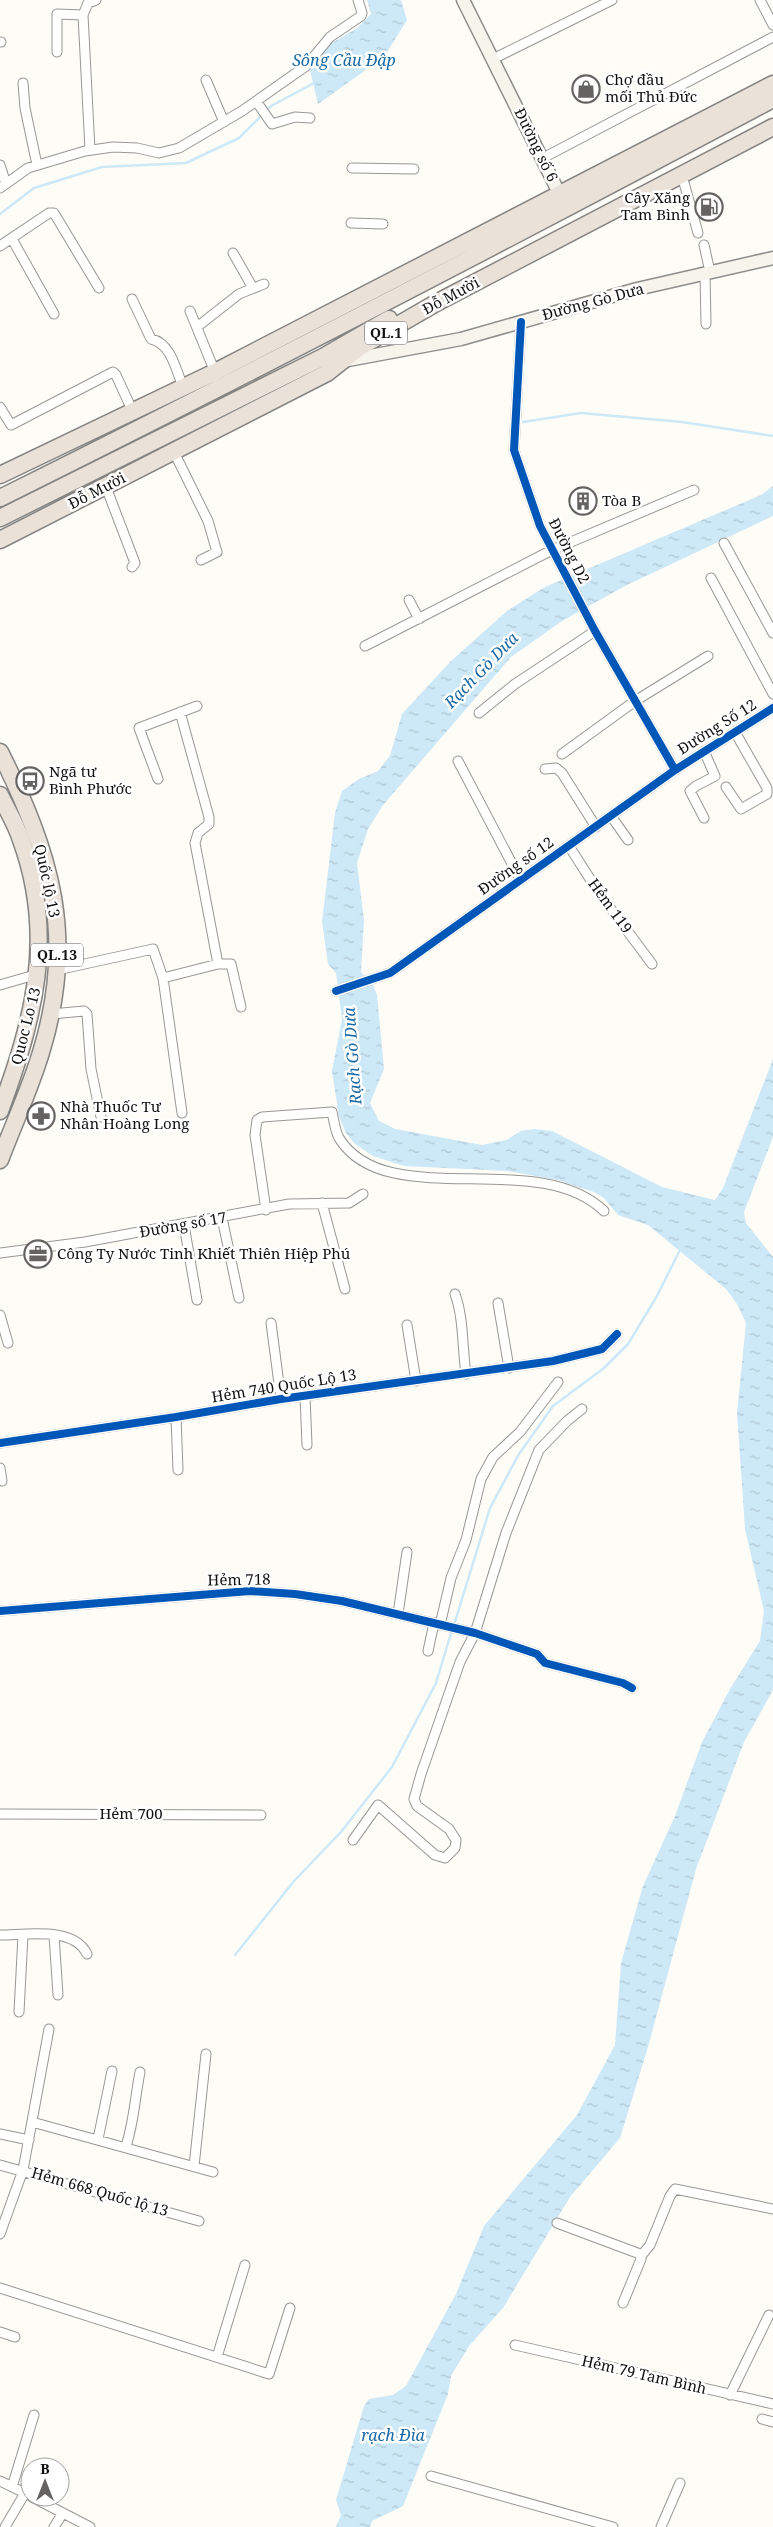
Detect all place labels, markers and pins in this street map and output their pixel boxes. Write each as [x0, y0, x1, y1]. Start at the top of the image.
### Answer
place label: Chợ đầu mối Thủ Đức [605, 69, 697, 106]
shop icon: Chợ đầu mối Thủ Đức [571, 74, 601, 104]
place label: Cây Xăng Tam Bình [621, 187, 690, 224]
fuel station icon: Cây Xăng Tam Bình [694, 192, 724, 222]
building icon: Tòa B [568, 486, 598, 516]
place label: Tòa B [602, 490, 641, 510]
place label: Ngã tư Bình Phước [49, 761, 132, 798]
bus stop icon: Ngã tư Bình Phước [15, 766, 45, 796]
place label: Nhà Thuốc Tư Nhân Hoàng Long [60, 1096, 189, 1133]
pharmacy icon: Nhà Thuốc Tư Nhân Hoàng Long [26, 1101, 56, 1131]
office icon: Công Ty Nước Tinh Khiết Thiên Hiệp Phú [23, 1239, 53, 1269]
place label: Công Ty Nước Tinh Khiết Thiên Hiệp Phú [57, 1243, 351, 1263]

